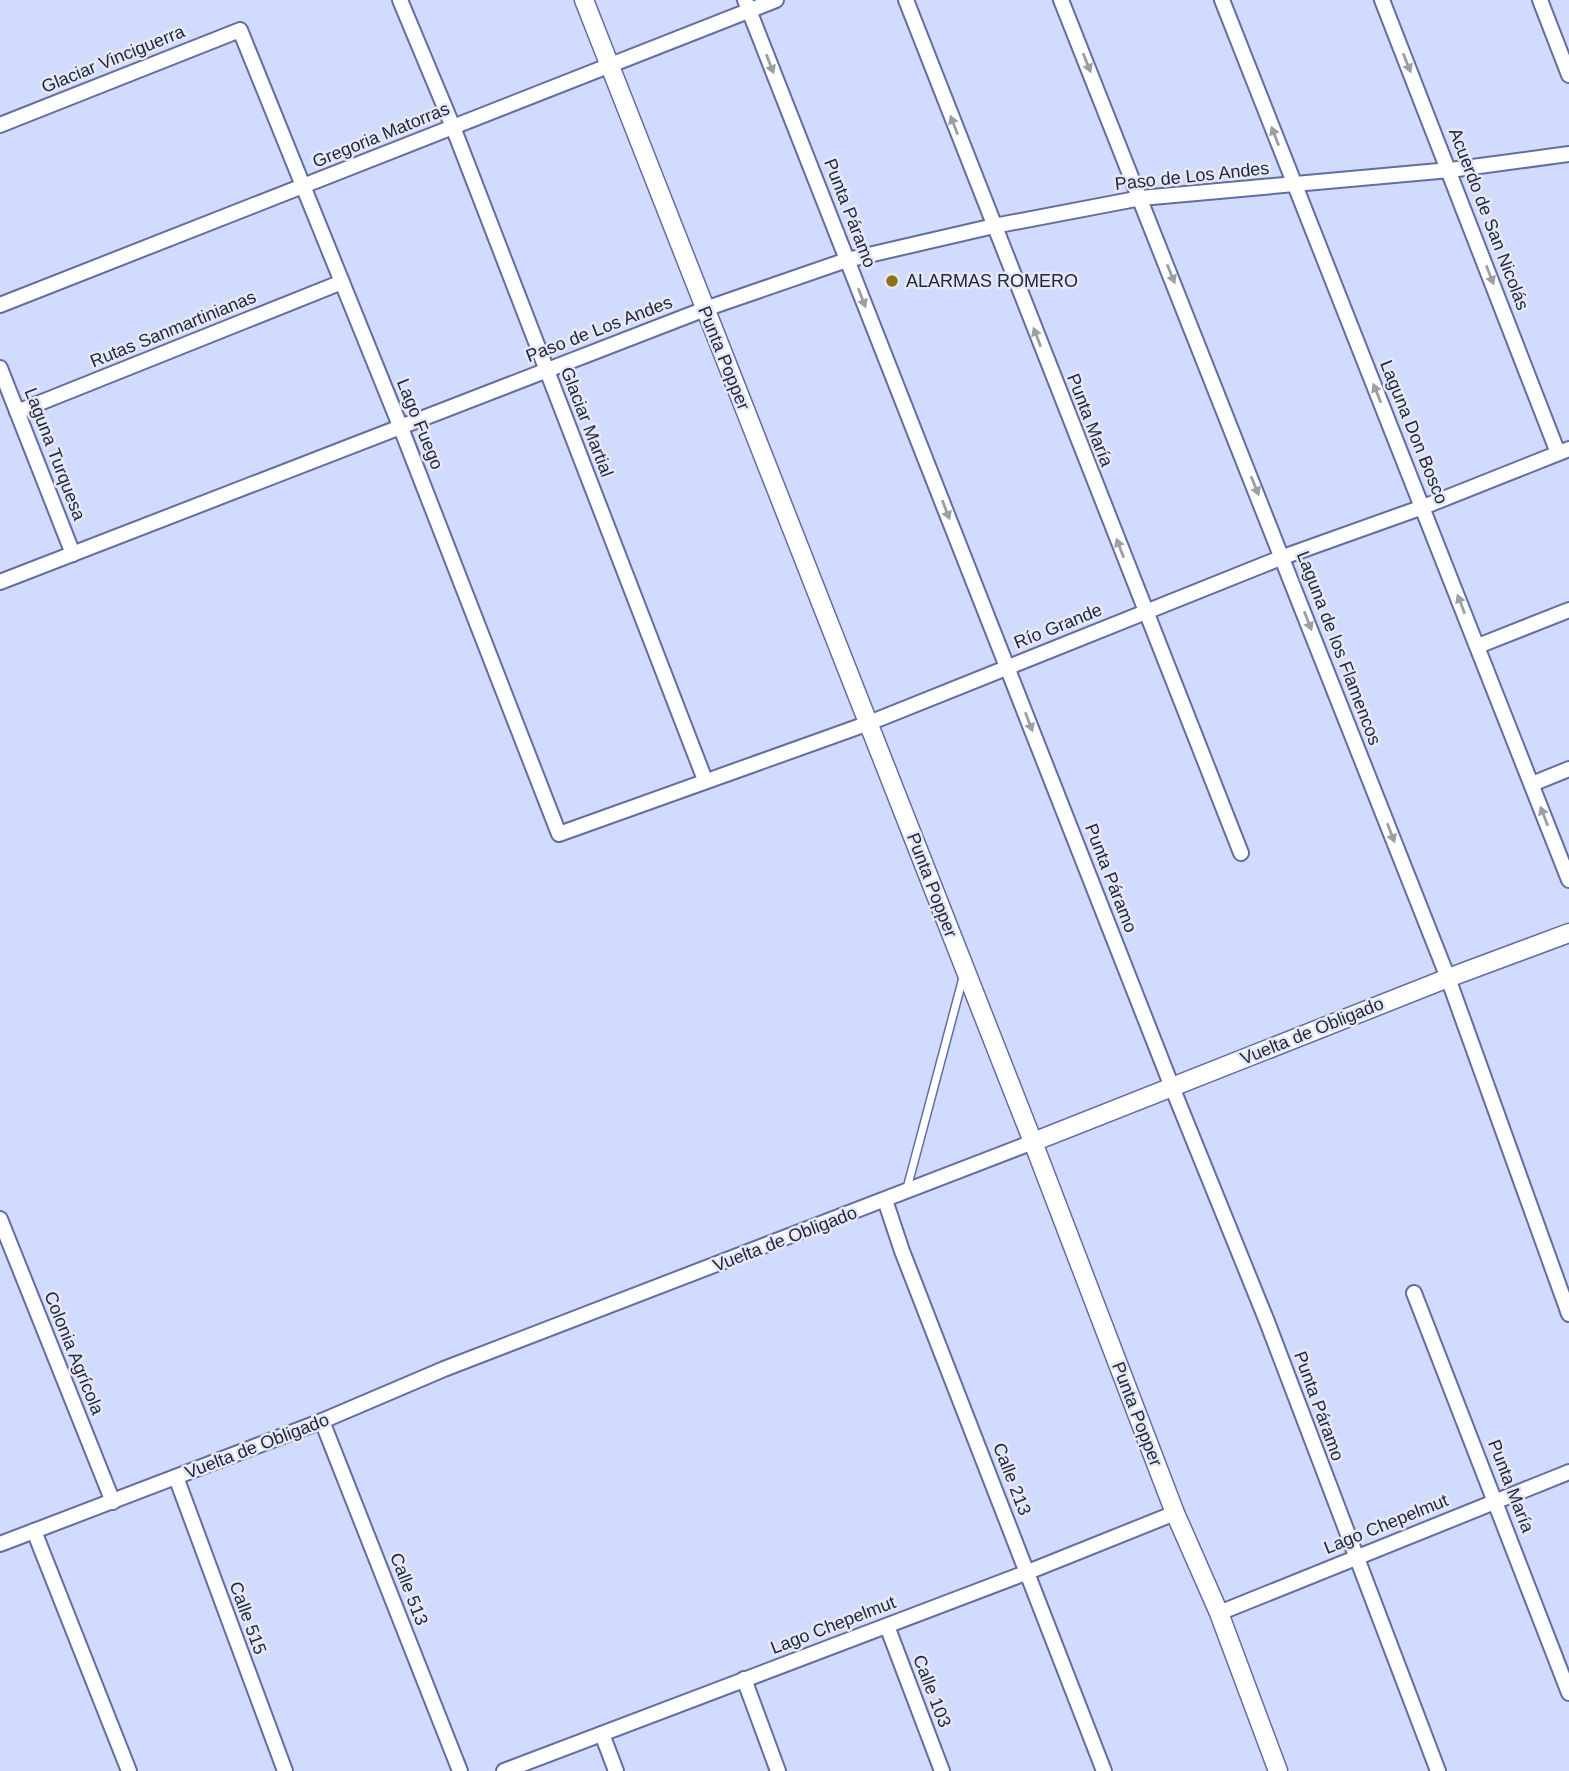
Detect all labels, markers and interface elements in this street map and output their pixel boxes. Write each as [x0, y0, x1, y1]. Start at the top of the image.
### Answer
street label: Glaciar Vinciguerra [38, 21, 188, 97]
one-way arrow [765, 53, 776, 74]
one-way arrow [1081, 53, 1092, 74]
one-way arrow [1402, 53, 1413, 74]
street label: Gregoria Matorras [310, 98, 452, 172]
one-way arrow [949, 114, 960, 135]
one-way arrow [1269, 125, 1280, 146]
street label: Acuerdo de San Nicolás [1445, 125, 1533, 313]
street label: Punta Páramo [820, 156, 880, 270]
street label: Paso de Los Andes [1114, 158, 1270, 194]
one-way arrow [1166, 264, 1177, 285]
one-way arrow [1485, 265, 1496, 286]
place label: ALARMAS ROMERO [906, 271, 1078, 291]
marker: ALARMAS ROMERO [884, 273, 900, 289]
street label: Rutas Sanmartinianas [87, 287, 259, 371]
one-way arrow [857, 288, 868, 309]
street label: Paso de Los Andes [523, 292, 675, 366]
street label: Punta Popper [694, 303, 754, 413]
one-way arrow [1032, 326, 1043, 347]
street label: Laguna Don Bosco [1376, 357, 1452, 507]
street label: Glaciar Martial [557, 364, 617, 480]
street label: Punta María [1063, 371, 1117, 470]
street label: Lago Fuego [393, 376, 447, 472]
one-way arrow [1372, 382, 1383, 403]
street label: Laguna Turquesa [21, 385, 90, 524]
one-way arrow [1249, 476, 1260, 497]
one-way arrow [940, 499, 951, 520]
one-way arrow [1115, 538, 1126, 559]
street label: Laguna de los Flamencos [1293, 548, 1385, 748]
one-way arrow [1456, 593, 1467, 614]
street label: Río Grande [1011, 599, 1105, 653]
one-way arrow [1302, 611, 1313, 632]
one-way arrow [1023, 711, 1034, 732]
one-way arrow [1539, 805, 1550, 826]
street label: Punta Páramo [1081, 821, 1141, 935]
one-way arrow [1385, 822, 1396, 843]
street label: Punta Popper [903, 830, 961, 940]
street label: Vuelta de Obligado [1238, 993, 1386, 1069]
street label: Vuelta de Obligado [710, 1202, 860, 1276]
street label: Colonia Agrícola [40, 1288, 108, 1418]
street label: Punta Páramo [1290, 1349, 1348, 1463]
street label: Punta Popper [1108, 1359, 1166, 1469]
street label: Vuelta de Obligado [182, 1409, 332, 1483]
street label: Punta María [1484, 1437, 1538, 1536]
street label: Calle 213 [989, 1440, 1035, 1518]
street label: Lago Chepelmut [1321, 1490, 1451, 1558]
street label: Calle 513 [386, 1550, 432, 1628]
street label: Calle 515 [226, 1579, 270, 1657]
street label: Lago Chepelmut [768, 1592, 898, 1658]
street label: Calle 103 [909, 1652, 955, 1730]

